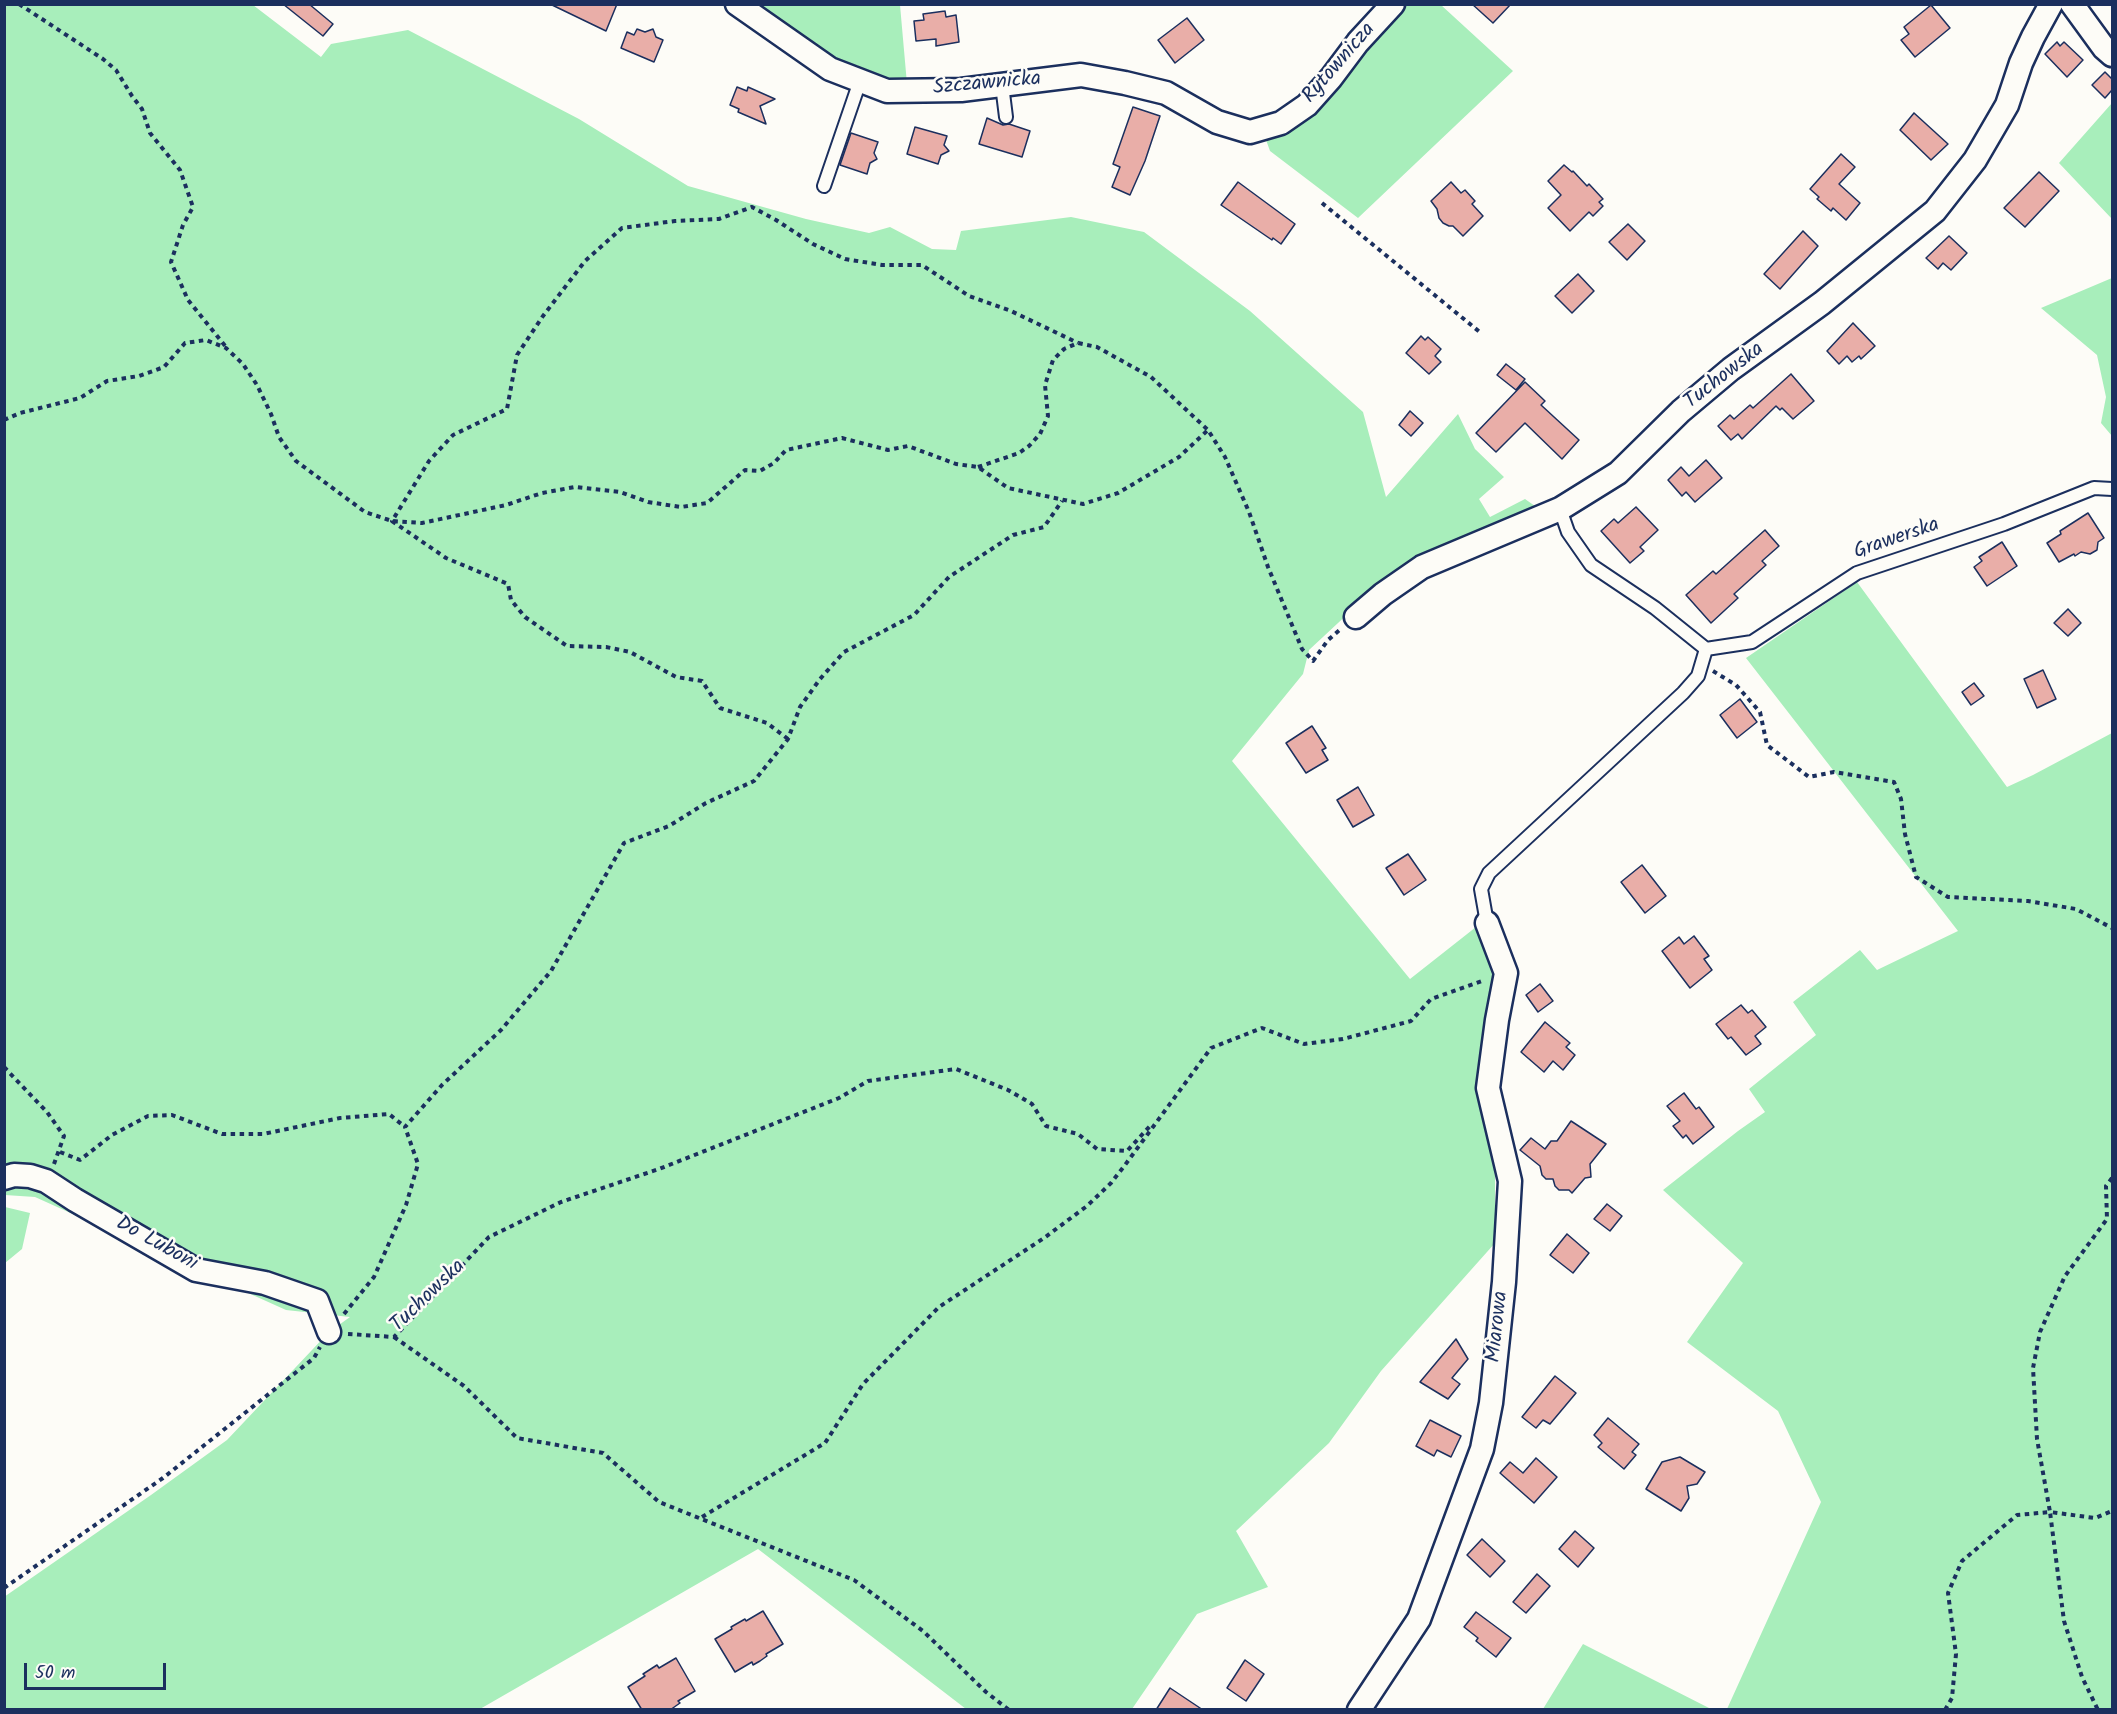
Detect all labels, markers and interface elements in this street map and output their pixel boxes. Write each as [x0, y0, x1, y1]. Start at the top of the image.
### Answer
street label: Rytownicza [1298, 19, 1382, 109]
street label: Szczawnicka [932, 68, 1042, 102]
street label: Tuchowska [1680, 338, 1770, 416]
street label: Grawerska [1851, 514, 1943, 566]
street label: Do Luboni [111, 1212, 201, 1278]
street label: Tuchowska [386, 1255, 472, 1339]
street label: Miarowa [1483, 1290, 1515, 1364]
scale bar [27, 1651, 170, 1689]
text: 50 m [35, 1659, 75, 1688]

